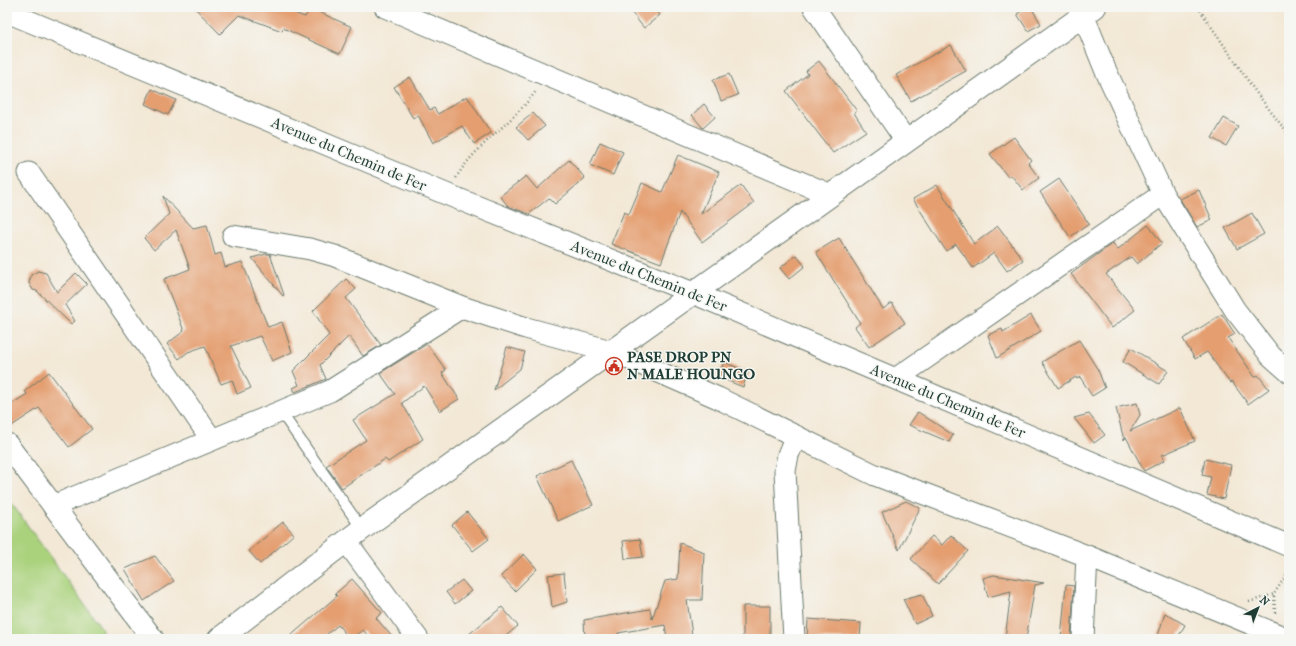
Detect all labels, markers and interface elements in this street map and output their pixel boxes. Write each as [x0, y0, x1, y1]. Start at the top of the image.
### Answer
street label: Avenue du Chemin de Fer [268, 113, 430, 195]
street label: Avenue du Chemin de Fer [567, 236, 730, 316]
place label: PASE DROP PN N MALE HOUNGO [627, 348, 755, 383]
public building icon: PASE DROP PN N MALE HOUNGO [604, 356, 624, 376]
street label: Avenue du Chemin de Fer [867, 360, 1029, 442]
north arrow [1238, 588, 1278, 628]
text: N [1257, 593, 1272, 609]

